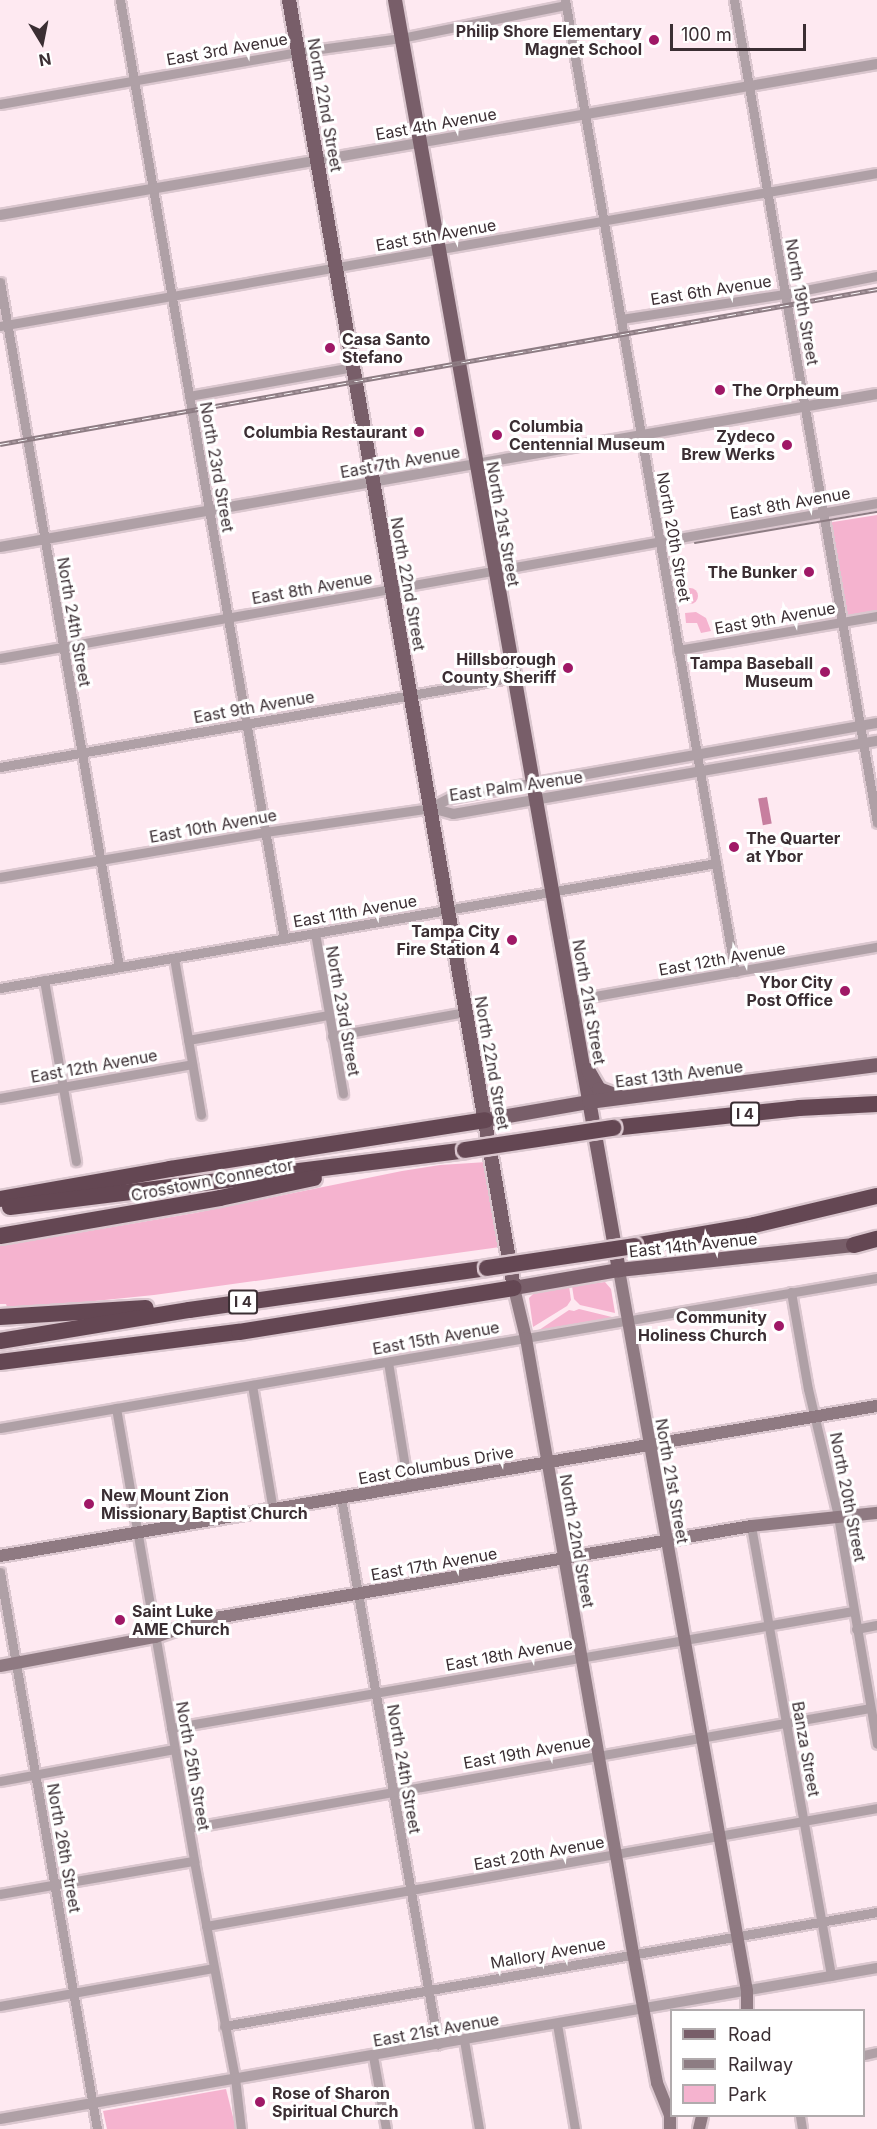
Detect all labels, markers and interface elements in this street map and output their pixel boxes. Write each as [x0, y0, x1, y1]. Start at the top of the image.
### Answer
north arrow [12, 12, 72, 72]
scale bar [673, 12, 810, 50]
place label: Philip Shore Elementary Magnet School [456, 21, 642, 59]
text: 100 m [681, 24, 732, 45]
street label: East 3rd Avenue [165, 29, 289, 69]
marker: Philip Shore Elementary Magnet School [647, 33, 661, 47]
street label: North 22nd Street [304, 37, 346, 173]
text: N [37, 49, 53, 71]
street label: East 4th Avenue [374, 104, 498, 144]
street label: East 5th Avenue [374, 215, 498, 255]
street label: North 19th Street [781, 237, 823, 367]
street label: East 6th Avenue [649, 271, 773, 309]
place label: Casa Santo Stefano [342, 329, 430, 367]
marker: Casa Santo Stefano [323, 341, 337, 355]
place label: The Orpheum [732, 380, 839, 400]
marker: The Orpheum [713, 383, 727, 397]
street label: North 23rd Street [196, 400, 238, 534]
place label: Columbia Centennial Museum [509, 416, 665, 454]
place label: Columbia Restaurant [244, 422, 407, 442]
marker: Columbia Restaurant [412, 425, 426, 439]
place label: Zydeco Brew Werks [681, 426, 775, 464]
marker: Columbia Centennial Museum [490, 428, 504, 442]
marker: Zydeco Brew Werks [780, 438, 794, 452]
street label: East 7th Avenue [339, 442, 461, 482]
street label: North 21st Street [483, 460, 523, 588]
street label: North 20th Street [653, 471, 695, 603]
street label: East 8th Avenue [728, 483, 852, 523]
street label: North 22nd Street [387, 516, 429, 652]
street label: North 24th Street [53, 556, 95, 688]
place label: The Bunker [708, 562, 797, 582]
marker: The Bunker [802, 565, 816, 579]
street label: East 8th Avenue [250, 568, 374, 608]
street label: East 9th Avenue [713, 598, 837, 638]
place label: Hillsborough County Sheriff [442, 649, 556, 687]
place label: Tampa Baseball Museum [690, 653, 813, 691]
marker: Hillsborough County Sheriff [561, 661, 575, 675]
marker: Tampa Baseball Museum [818, 665, 832, 679]
street label: East 9th Avenue [192, 687, 316, 727]
street label: East Palm Avenue [448, 767, 584, 805]
street label: East 10th Avenue [148, 805, 278, 847]
place label: The Quarter at Ybor [746, 828, 840, 866]
marker: The Quarter at Ybor [727, 840, 741, 854]
street label: East 11th Avenue [292, 891, 418, 931]
place label: Tampa City Fire Station 4 [397, 921, 500, 959]
marker: Tampa City Fire Station 4 [505, 933, 519, 947]
street label: North 21st Street [569, 938, 609, 1066]
street label: East 12th Avenue [657, 938, 787, 980]
street label: North 23rd Street [322, 944, 364, 1078]
place label: Ybor City Post Office [747, 972, 833, 1010]
marker: Ybor City Post Office [838, 984, 852, 998]
street label: North 22nd Street [471, 995, 513, 1131]
street label: East 12th Avenue [29, 1045, 159, 1087]
street label: East 13th Avenue [614, 1057, 744, 1091]
road number: I 4 [730, 1102, 760, 1126]
street label: Crosstown Connector [129, 1155, 295, 1205]
street label: East 14th Avenue [628, 1229, 758, 1261]
road number: I 4 [228, 1290, 258, 1314]
place label: Community Holiness Church [638, 1307, 767, 1345]
street label: East 15th Avenue [371, 1317, 501, 1359]
marker: Community Holiness Church [772, 1319, 786, 1333]
street label: North 21st Street [652, 1417, 692, 1545]
street label: North 20th Street [826, 1431, 870, 1563]
street label: East Columbus Drive [357, 1442, 515, 1488]
street label: North 22nd Street [556, 1473, 598, 1609]
place label: New Mount Zion Missionary Baptist Church [101, 1485, 308, 1523]
marker: New Mount Zion Missionary Baptist Church [82, 1497, 96, 1511]
street label: East 17th Avenue [369, 1543, 499, 1585]
place label: Saint Luke AME Church [132, 1601, 230, 1639]
marker: Saint Luke AME Church [113, 1613, 127, 1627]
street label: East 18th Avenue [444, 1633, 574, 1675]
street label: North 25th Street [172, 1700, 214, 1832]
street label: Banza Street [788, 1700, 824, 1798]
street label: North 24th Street [383, 1703, 425, 1835]
street label: East 19th Avenue [462, 1731, 592, 1773]
street label: North 26th Street [43, 1782, 85, 1914]
street label: East 20th Avenue [472, 1832, 606, 1874]
street label: Mallory Avenue [489, 1933, 607, 1973]
street label: East 21st Avenue [372, 2009, 500, 2051]
legend [670, 2009, 865, 2117]
text: Road [728, 2024, 771, 2045]
text: Railway [728, 2054, 793, 2075]
place label: Rose of Sharon Spiritual Church [272, 2083, 398, 2121]
text: Park [728, 2084, 767, 2105]
marker: Rose of Sharon Spiritual Church [253, 2095, 267, 2109]

